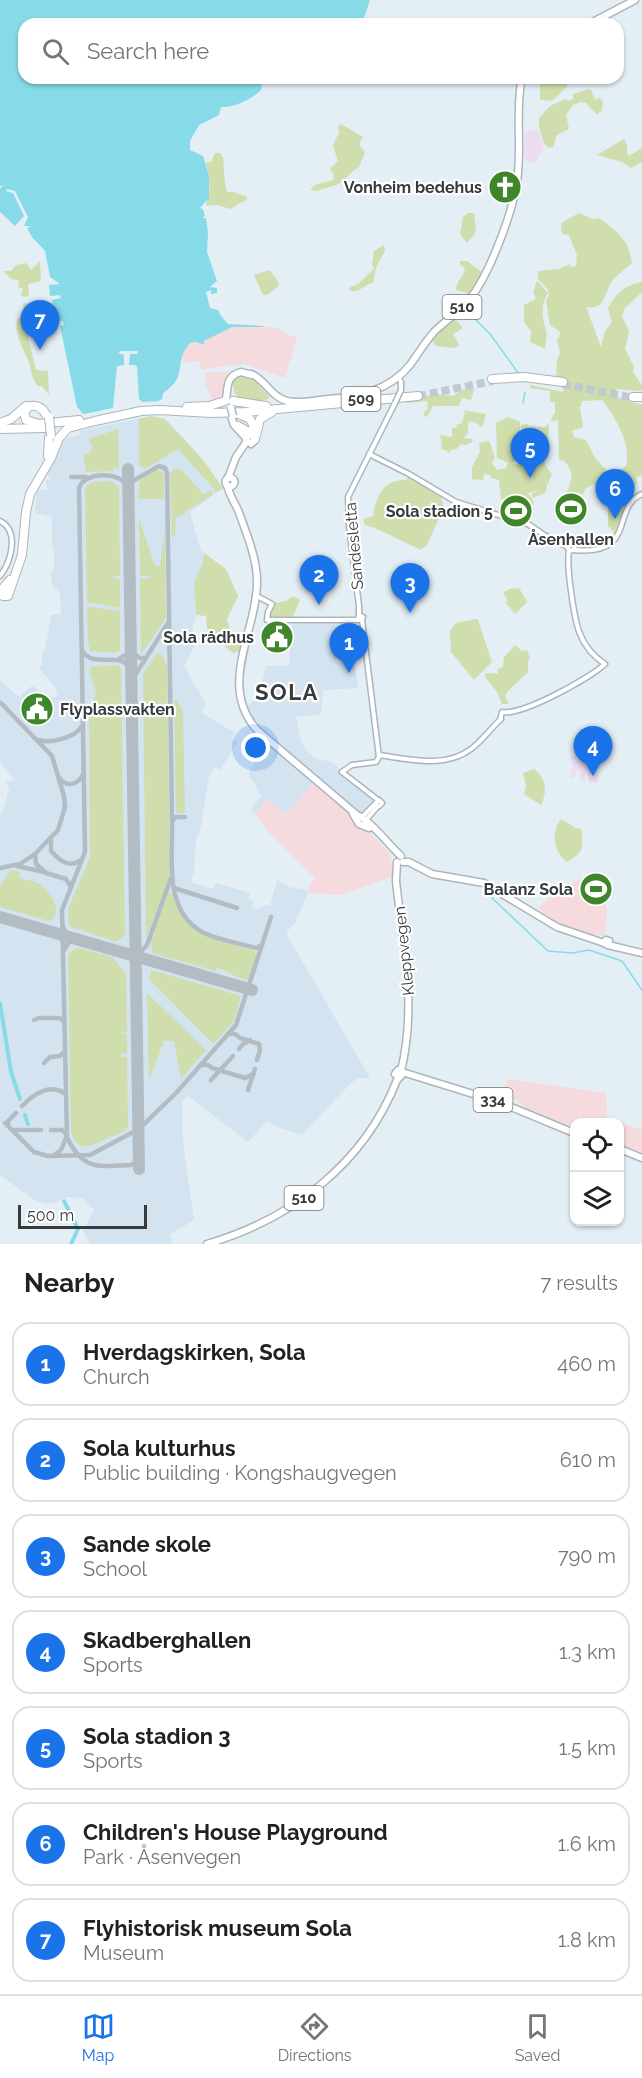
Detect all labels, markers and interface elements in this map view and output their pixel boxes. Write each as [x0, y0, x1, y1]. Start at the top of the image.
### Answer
search box [18, 18, 624, 84]
icon: search [39, 35, 72, 68]
text: Search here [87, 38, 209, 64]
church icon: Vonheim bedehus [487, 169, 523, 205]
place label: Vonheim bedehus [344, 178, 482, 197]
road number: 510 [442, 295, 482, 319]
pin: 7 [20, 300, 60, 350]
road number: 509 [342, 387, 380, 411]
pin: 5 [510, 428, 550, 478]
pin: 6 [596, 470, 634, 519]
sports icon: Åsenhallen [553, 491, 589, 527]
sports icon: Sola stadion 5 [498, 493, 534, 529]
street label: Sandesletta [341, 501, 367, 591]
place label: Sola stadion 5 [386, 502, 493, 521]
place label: Åsenhallen [528, 529, 614, 549]
pin: 2 [300, 556, 338, 605]
pin: 3 [390, 564, 430, 613]
public building icon: Sola rådhus [259, 619, 295, 655]
pin: 1 [330, 624, 368, 673]
place label: Sola rådhus [163, 628, 254, 647]
district label: SOLA [255, 679, 319, 705]
public building icon: Flyplassvakten [19, 691, 55, 727]
place label: Flyplassvakten [60, 700, 175, 719]
pin: 4 [574, 726, 612, 776]
your location [241, 733, 270, 762]
sports icon: Balanz Sola [578, 871, 614, 907]
place label: Balanz Sola [484, 880, 573, 899]
street label: Kleppvegen [390, 905, 418, 997]
road number: 334 [474, 1088, 512, 1112]
map controls [570, 1118, 624, 1226]
button: locate [570, 1118, 624, 1172]
button: layers [570, 1172, 624, 1226]
road number: 510 [284, 1186, 324, 1210]
scale bar [18, 1202, 147, 1230]
text: 500 m [27, 1206, 74, 1225]
text: Nearby [24, 1268, 114, 1298]
text: 7 results [540, 1271, 618, 1295]
text: Hverdagskirken, Sola [83, 1339, 306, 1365]
text: 1 [41, 1352, 50, 1376]
text: 460 m [557, 1352, 616, 1376]
text: Church [83, 1365, 150, 1389]
text: Sola kulturhus [83, 1435, 236, 1461]
text: 2 [40, 1448, 51, 1472]
text: 610 m [560, 1448, 616, 1472]
text: Public building · Kongshaugvegen [83, 1461, 397, 1485]
text: Sande skole [83, 1531, 211, 1557]
text: 3 [40, 1544, 51, 1568]
text: 790 m [558, 1544, 616, 1568]
text: School [83, 1557, 147, 1581]
text: Skadberghallen [83, 1627, 251, 1653]
text: 4 [40, 1640, 51, 1664]
text: 1.3 km [559, 1640, 616, 1664]
text: Sports [83, 1653, 143, 1677]
text: Sola stadion 3 [83, 1723, 231, 1749]
text: 5 [40, 1736, 51, 1760]
text: 1.5 km [559, 1736, 616, 1760]
text: Sports [83, 1749, 143, 1773]
text: Children's House Playground [83, 1819, 388, 1845]
text: 6 [39, 1832, 52, 1856]
text: 1.6 km [558, 1832, 616, 1856]
text: Park · Åsenvegen [83, 1845, 241, 1869]
text: Flyhistorisk museum Sola [83, 1915, 352, 1941]
text: 7 [40, 1928, 51, 1952]
text: 1.8 km [558, 1928, 616, 1952]
text: Museum [83, 1941, 164, 1965]
tab: Map [82, 2010, 115, 2065]
tab: Directions [278, 2010, 352, 2065]
tab: Saved [515, 2010, 560, 2065]

